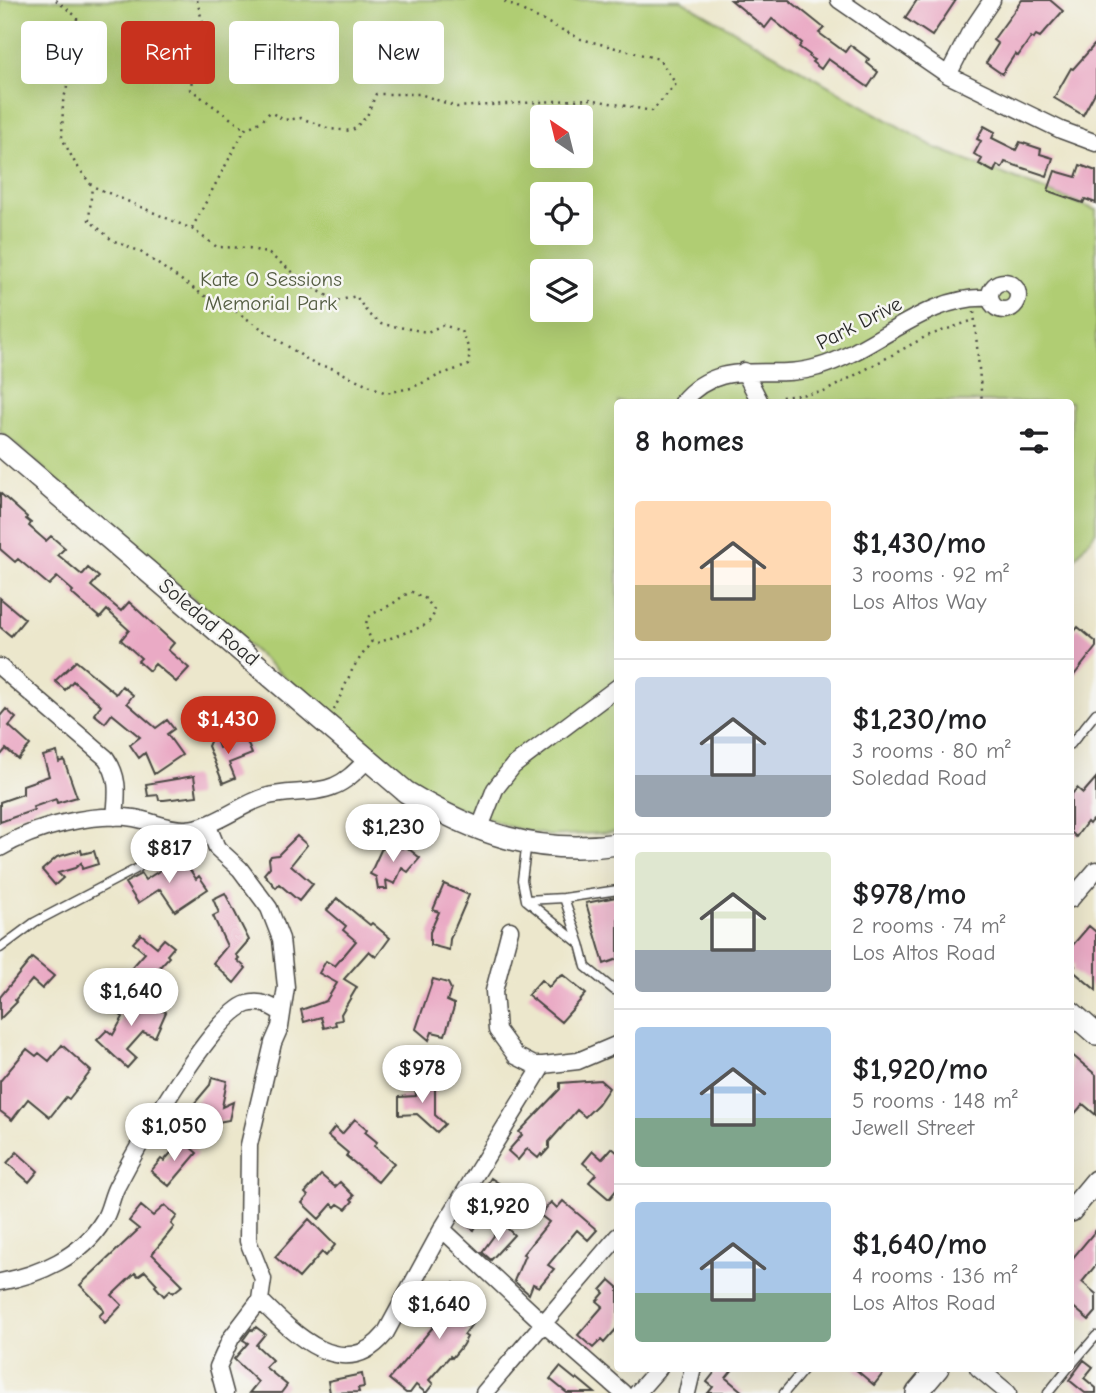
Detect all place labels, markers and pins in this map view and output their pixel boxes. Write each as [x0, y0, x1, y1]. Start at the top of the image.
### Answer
pin: $1,430 [171, 696, 285, 756]
pin: $1,230 [336, 804, 450, 864]
pin: $817 [128, 826, 210, 885]
pin: $1,640 [74, 968, 188, 1028]
pin: $978 [381, 1046, 463, 1105]
pin: $1,050 [117, 1104, 231, 1163]
pin: $1,920 [441, 1184, 555, 1243]
pin: $1,640 [382, 1282, 496, 1341]

